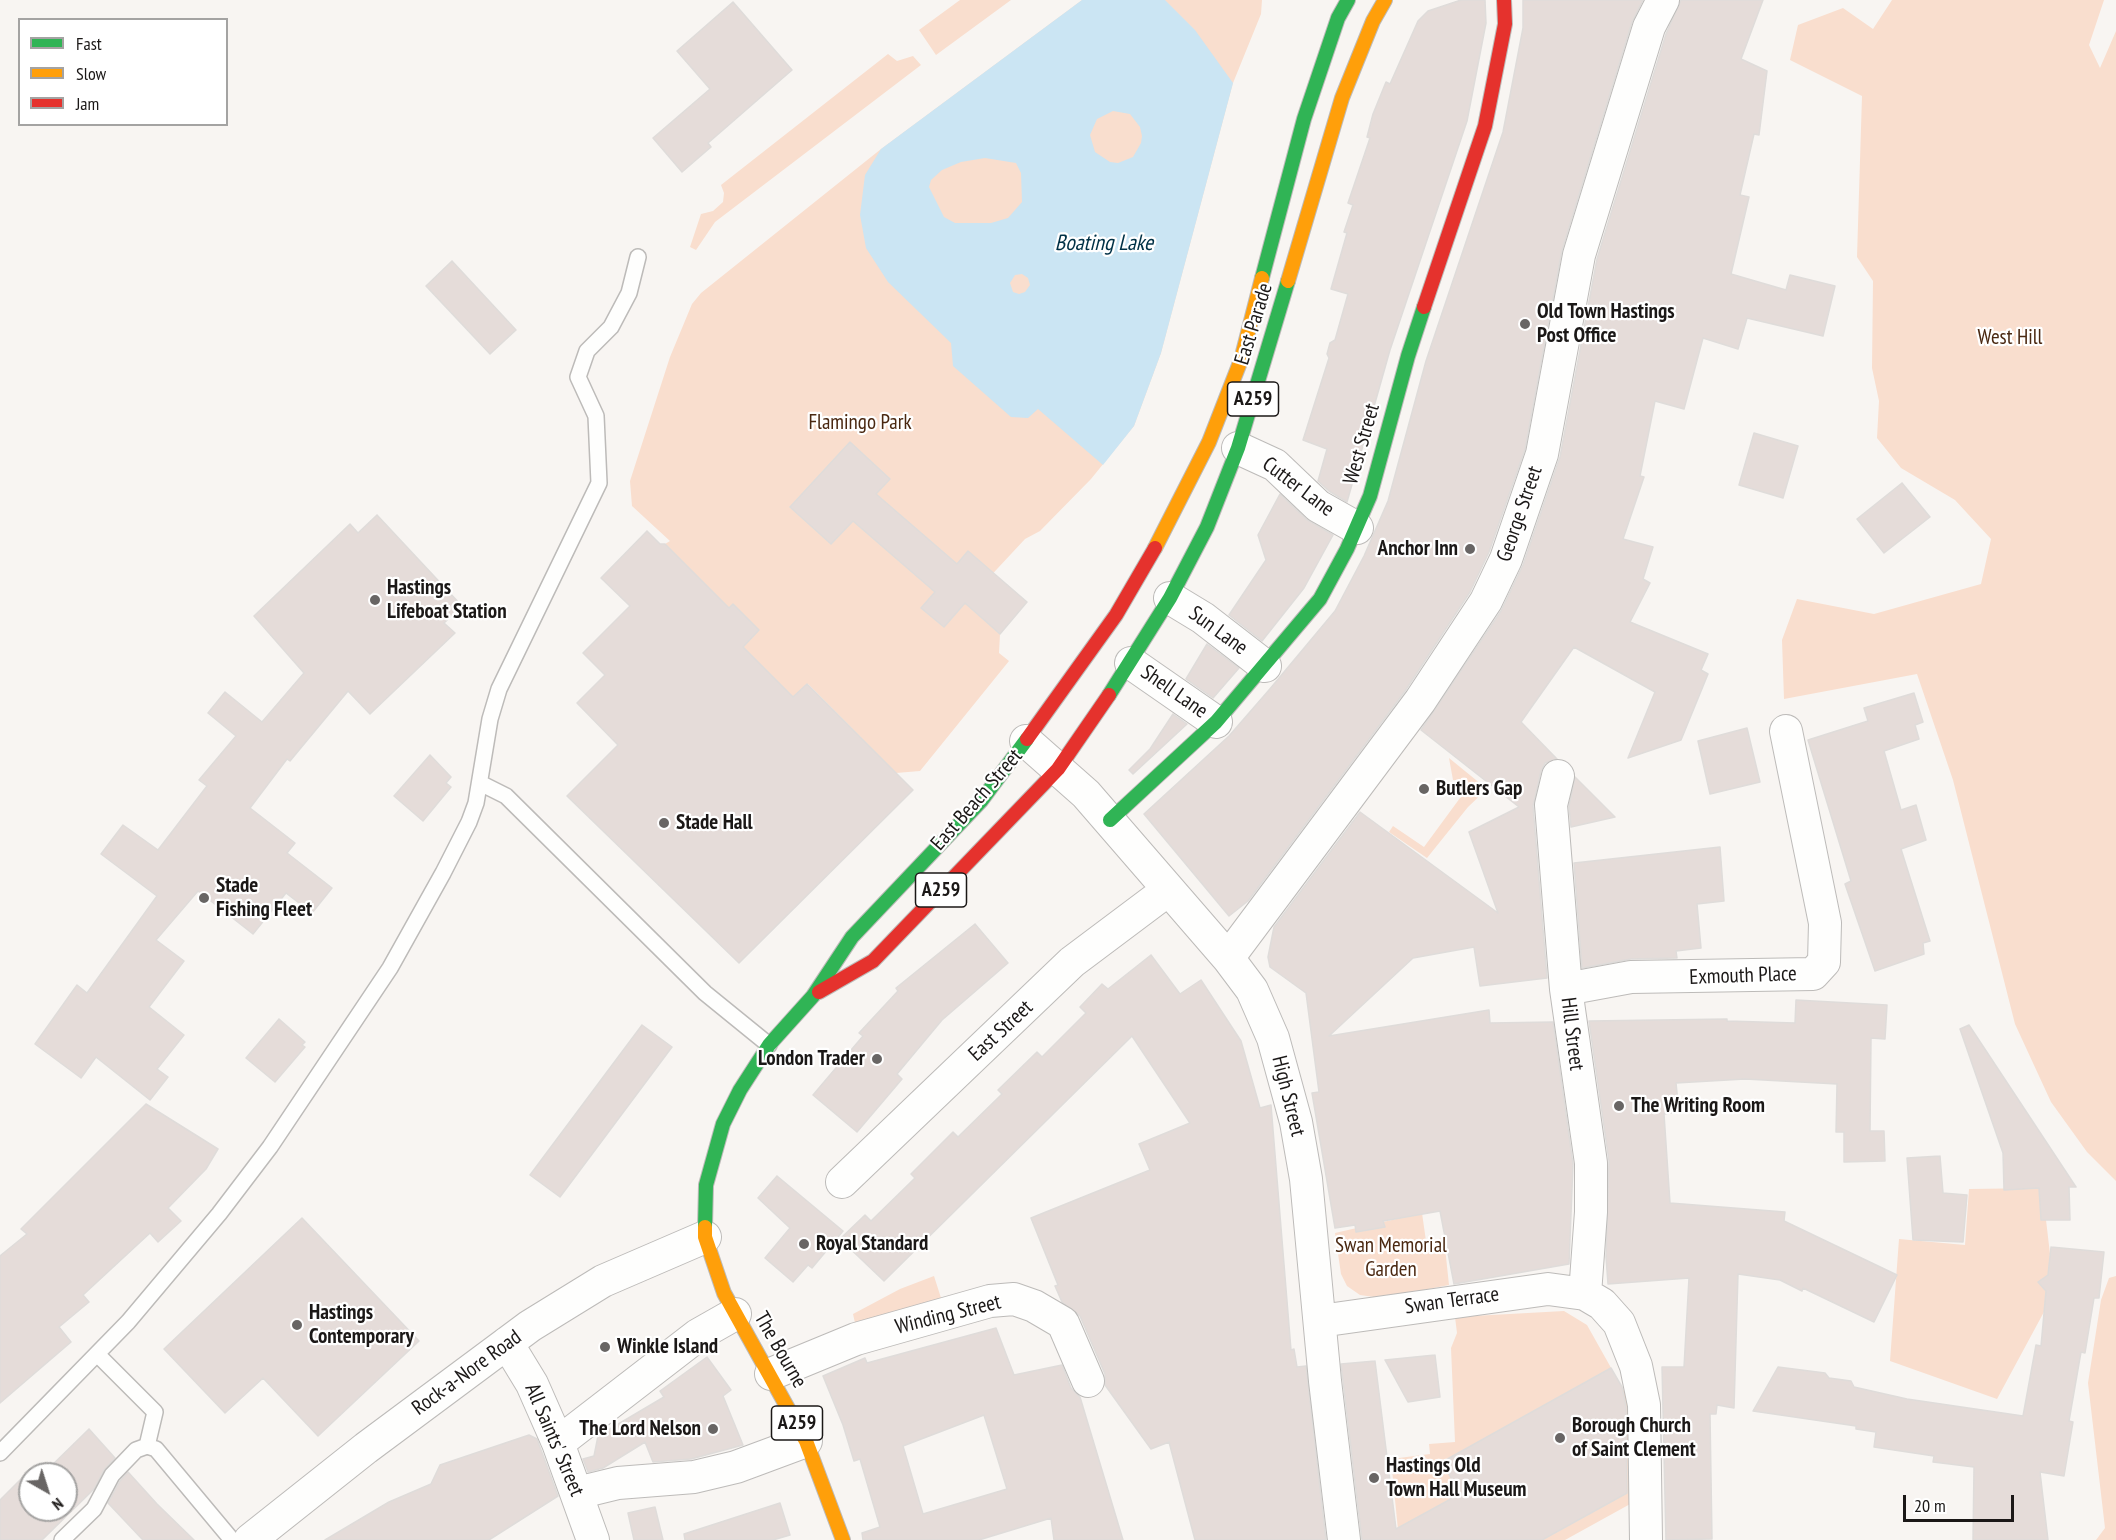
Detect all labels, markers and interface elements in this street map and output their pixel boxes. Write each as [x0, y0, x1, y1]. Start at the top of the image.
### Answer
legend [18, 18, 228, 126]
text: Fast [76, 32, 102, 55]
text: Slow [76, 62, 106, 85]
text: Jam [76, 92, 99, 115]
water label: Boating Lake [1055, 231, 1153, 257]
street label: East Parade [1230, 280, 1278, 368]
place label: Old Town Hastings Post Office [1537, 299, 1675, 349]
marker: Old Town Hastings Post Office [1518, 317, 1532, 331]
park label: West Hill [1978, 325, 2042, 351]
road number: A259 [1228, 382, 1278, 416]
street label: West Street [1338, 401, 1386, 487]
park label: Flamingo Park [808, 410, 912, 436]
street label: Cutter Lane [1257, 452, 1339, 522]
street label: George Street [1492, 463, 1548, 565]
place label: Anchor Inn [1378, 536, 1458, 562]
marker: Anchor Inn [1463, 542, 1477, 556]
place label: Hastings Lifeboat Station [387, 575, 507, 625]
marker: Hastings Lifeboat Station [368, 593, 382, 607]
street label: Sun Lane [1184, 601, 1252, 661]
street label: Shell Lane [1136, 660, 1212, 724]
street label: East Beach Street [926, 744, 1028, 856]
place label: Butlers Gap [1436, 776, 1522, 802]
marker: Butlers Gap [1417, 782, 1431, 796]
place label: Stade Hall [676, 810, 753, 836]
marker: Stade Hall [657, 816, 671, 830]
place label: Stade Fishing Fleet [216, 873, 312, 923]
road number: A259 [916, 873, 966, 907]
marker: Stade Fishing Fleet [197, 891, 211, 905]
street label: Exmouth Place [1689, 962, 1797, 990]
street label: East Street [964, 995, 1038, 1067]
street label: Hill Street [1555, 996, 1589, 1072]
place label: London Trader [758, 1046, 865, 1072]
marker: London Trader [870, 1052, 884, 1066]
street label: High Street [1266, 1053, 1310, 1139]
place label: The Writing Room [1631, 1093, 1765, 1119]
marker: The Writing Room [1612, 1099, 1626, 1113]
place label: Royal Standard [816, 1231, 928, 1257]
park label: Swan Memorial Garden [1335, 1233, 1447, 1283]
marker: Royal Standard [797, 1237, 811, 1251]
street label: Swan Terrace [1403, 1282, 1501, 1320]
street label: Winding Street [893, 1290, 1003, 1340]
place label: Hastings Contemporary [309, 1300, 414, 1350]
street label: The Bourne [748, 1308, 812, 1392]
marker: Hastings Contemporary [290, 1318, 304, 1332]
street label: Rock-a-Nore Road [407, 1325, 527, 1421]
place label: Winkle Island [617, 1334, 718, 1360]
marker: Winkle Island [598, 1340, 612, 1354]
street label: All Saints' Street [519, 1380, 589, 1500]
road number: A259 [772, 1406, 822, 1440]
place label: Borough Church of Saint Clement [1572, 1413, 1696, 1463]
place label: The Lord Nelson [579, 1416, 701, 1442]
marker: The Lord Nelson [706, 1422, 720, 1436]
marker: Borough Church of Saint Clement [1553, 1431, 1567, 1445]
place label: Hastings Old Town Hall Museum [1386, 1453, 1527, 1503]
north arrow [18, 1462, 78, 1522]
marker: Hastings Old Town Hall Museum [1367, 1471, 1381, 1485]
scale bar [1906, 1483, 2017, 1521]
text: N [48, 1494, 68, 1515]
text: 20 m [1914, 1494, 1946, 1517]

